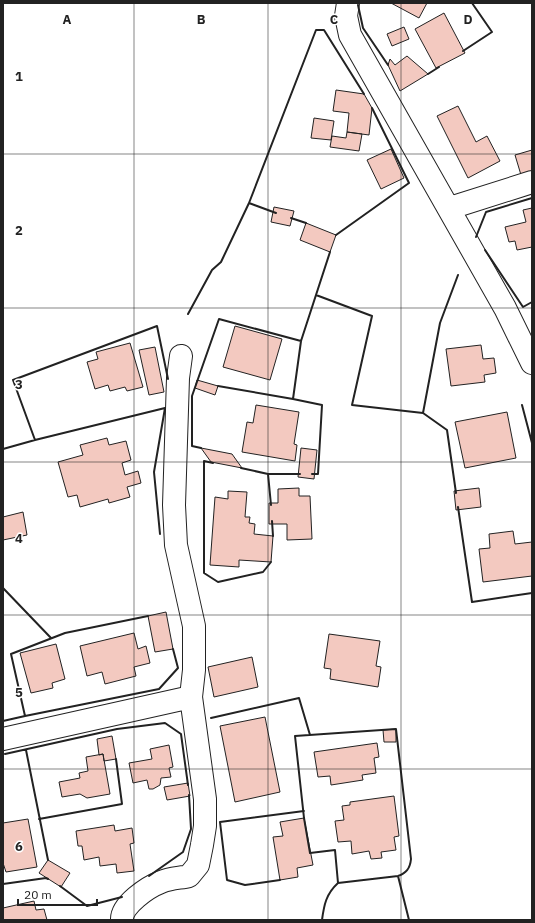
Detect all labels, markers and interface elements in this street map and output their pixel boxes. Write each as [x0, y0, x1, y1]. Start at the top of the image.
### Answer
text: A [63, 11, 72, 28]
text: B [197, 11, 206, 28]
text: C [330, 11, 339, 28]
text: D [463, 11, 473, 28]
text: 1 [15, 68, 23, 85]
text: 2 [15, 222, 23, 239]
text: 3 [15, 376, 23, 393]
text: 4 [15, 530, 23, 547]
text: 5 [15, 684, 23, 701]
text: 6 [15, 838, 23, 855]
scale bar [18, 881, 97, 907]
text: 20 m [24, 887, 52, 902]

